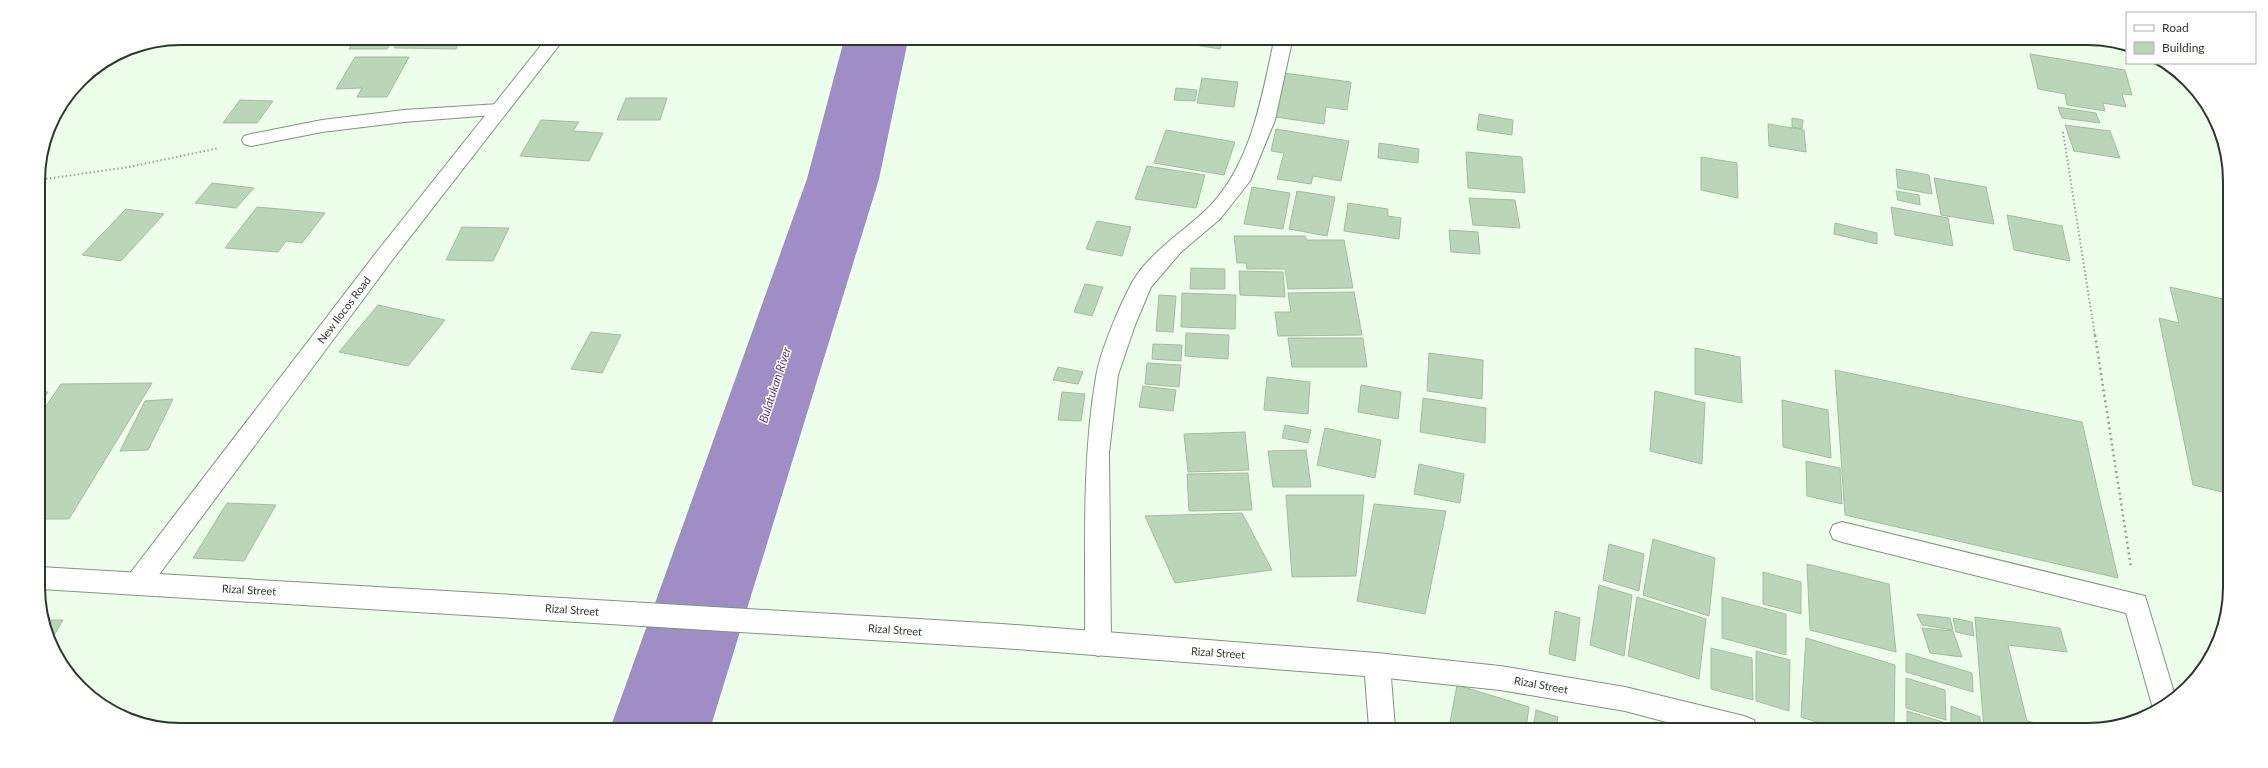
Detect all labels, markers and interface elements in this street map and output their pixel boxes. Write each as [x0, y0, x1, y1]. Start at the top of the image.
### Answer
legend [2126, 12, 2256, 64]
text: Road [2162, 20, 2189, 35]
text: Building [2162, 40, 2205, 55]
street label: New Ilocos Road [314, 274, 373, 346]
water label: Bulatukan River [755, 344, 794, 425]
street label: Rizal Street [222, 582, 277, 597]
street label: Rizal Street [545, 601, 600, 618]
street label: Rizal Street [868, 621, 923, 638]
street label: Rizal Street [1191, 644, 1246, 661]
street label: Rizal Street [1513, 673, 1569, 696]

